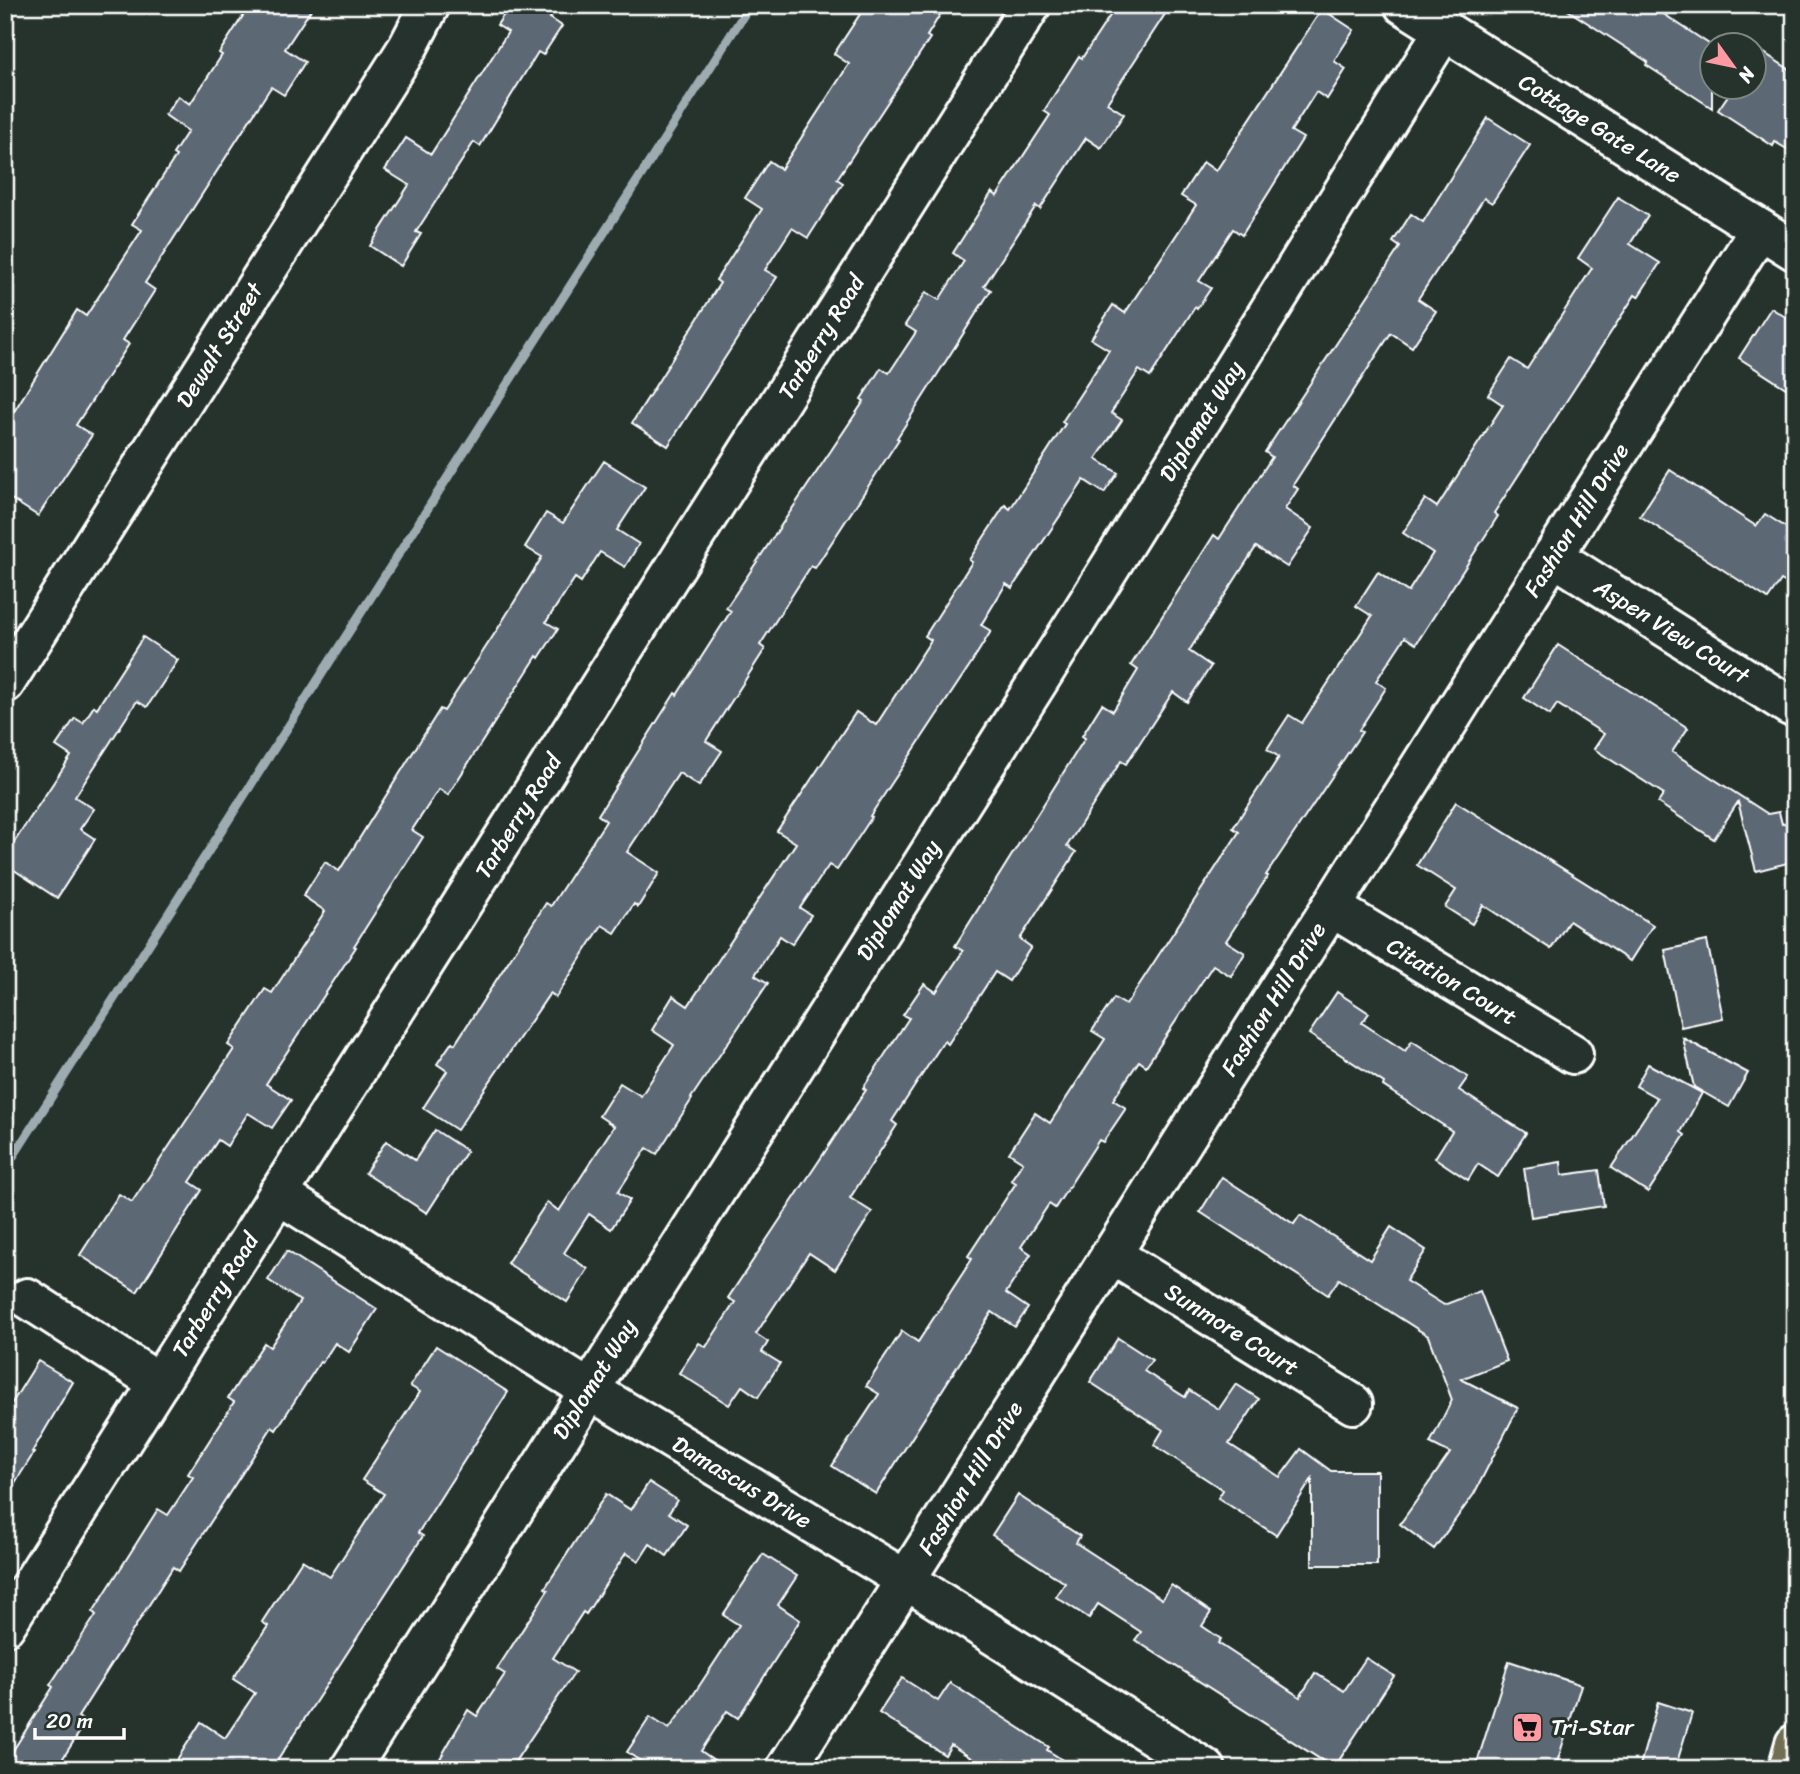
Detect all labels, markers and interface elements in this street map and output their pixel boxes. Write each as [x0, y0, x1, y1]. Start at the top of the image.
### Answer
north arrow [1699, 32, 1769, 102]
text: N [1729, 60, 1765, 90]
street label: Cottage Gate Lane [1510, 62, 1689, 195]
street label: Tarberry Road [767, 265, 877, 408]
street label: Dewalt Street [165, 273, 275, 416]
street label: Diplomat Way [1148, 352, 1255, 490]
street label: Fashion Hill Drive [1512, 435, 1640, 606]
street label: Aspen View Court [1585, 567, 1759, 697]
street label: Tarberry Road [464, 744, 574, 887]
street label: Diplomat Way [845, 831, 952, 969]
street label: Fashion Hill Drive [1209, 914, 1337, 1085]
street label: Citation Court [1378, 926, 1525, 1037]
street label: Tarberry Road [161, 1223, 271, 1366]
street label: Sunmore Court [1156, 1272, 1307, 1387]
street label: Diplomat Way [541, 1310, 648, 1448]
street label: Fashion Hill Drive [906, 1393, 1034, 1564]
street label: Damascus Drive [664, 1424, 820, 1541]
scale bar [35, 1697, 124, 1741]
text: 20 m [46, 1702, 93, 1740]
place label: Tri-Star [1551, 1707, 1635, 1748]
supermarket icon: Tri-Star [1511, 1710, 1545, 1744]

